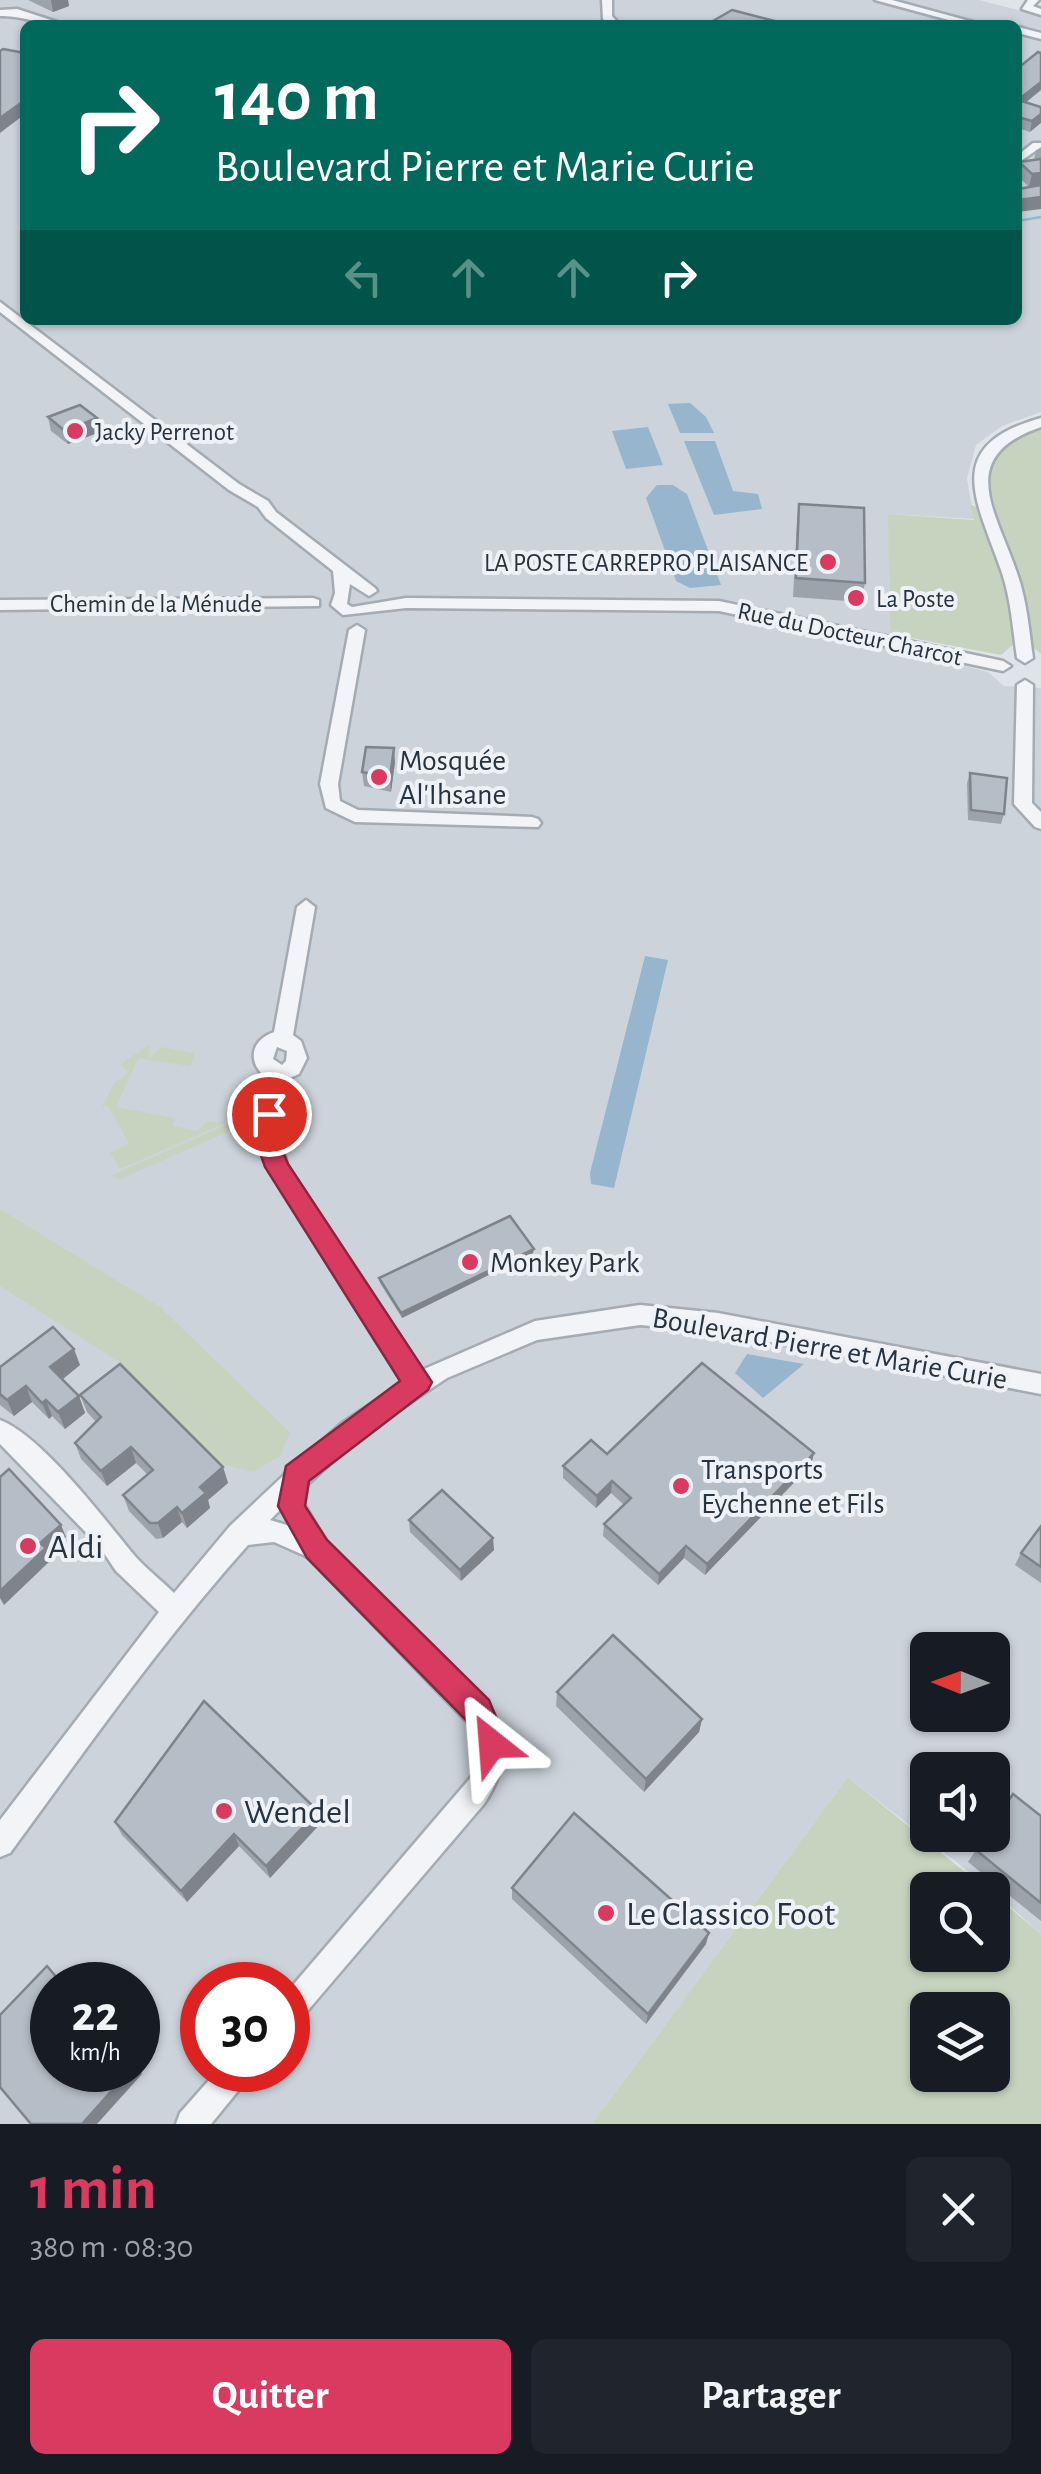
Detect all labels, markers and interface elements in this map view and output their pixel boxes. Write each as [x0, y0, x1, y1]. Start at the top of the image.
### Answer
icon: right [50, 60, 180, 190]
text: 140 m [215, 63, 379, 133]
text: Boulevard Pierre et Marie Curie [215, 145, 755, 190]
icon: left [336, 250, 391, 305]
icon: ahead [441, 250, 496, 305]
icon: ahead [546, 250, 601, 305]
icon: right [651, 250, 706, 305]
marker: Jacky Perrenot [64, 420, 86, 442]
place label: Jacky Perrenot [95, 420, 234, 445]
place label: LA POSTE CARREPRO PLAISANCE [484, 551, 808, 576]
marker: LA POSTE CARREPRO PLAISANCE [817, 551, 839, 573]
marker: La Poste [845, 587, 867, 609]
place label: La Poste [876, 587, 955, 612]
street label: Chemin de la Ménude [50, 592, 262, 617]
street label: Rue du Docteur Charcot [735, 598, 964, 670]
place label: Mosquée Al'Ihsane [399, 746, 506, 810]
marker: Mosquée Al'Ihsane [368, 766, 390, 788]
pin [227, 1072, 312, 1157]
icon: arrive [242, 1087, 297, 1142]
place label: Monkey Park [490, 1248, 640, 1278]
marker: Monkey Park [459, 1251, 481, 1273]
street label: Boulevard Pierre et Marie Curie [650, 1303, 1010, 1395]
place label: Transports Eychenne et Fils [701, 1455, 884, 1519]
marker: Transports Eychenne et Fils [670, 1475, 692, 1497]
place label: Aldi [48, 1530, 103, 1565]
marker: Aldi [17, 1535, 39, 1557]
north arrow [910, 1632, 1010, 1732]
map controls [910, 1632, 1010, 2092]
position arrow [440, 1692, 544, 1796]
button: sound [910, 1752, 1010, 1852]
place label: Wendel [244, 1795, 351, 1830]
marker: Wendel [213, 1800, 235, 1822]
button: search [910, 1872, 1010, 1972]
place label: Le Classico Foot [626, 1897, 835, 1932]
marker: Le Classico Foot [595, 1902, 617, 1924]
speed limit sign: 30 [180, 1962, 310, 2092]
text: 22 [71, 1990, 119, 2040]
button: layers [910, 1992, 1010, 2092]
text: km/h [69, 2040, 121, 2065]
button: close [906, 2157, 1011, 2262]
text: 1 min [30, 2160, 156, 2220]
text: 380 m · 08:30 [30, 2231, 194, 2263]
button: Quitter [30, 2339, 511, 2454]
button: Partager [531, 2339, 1011, 2454]

